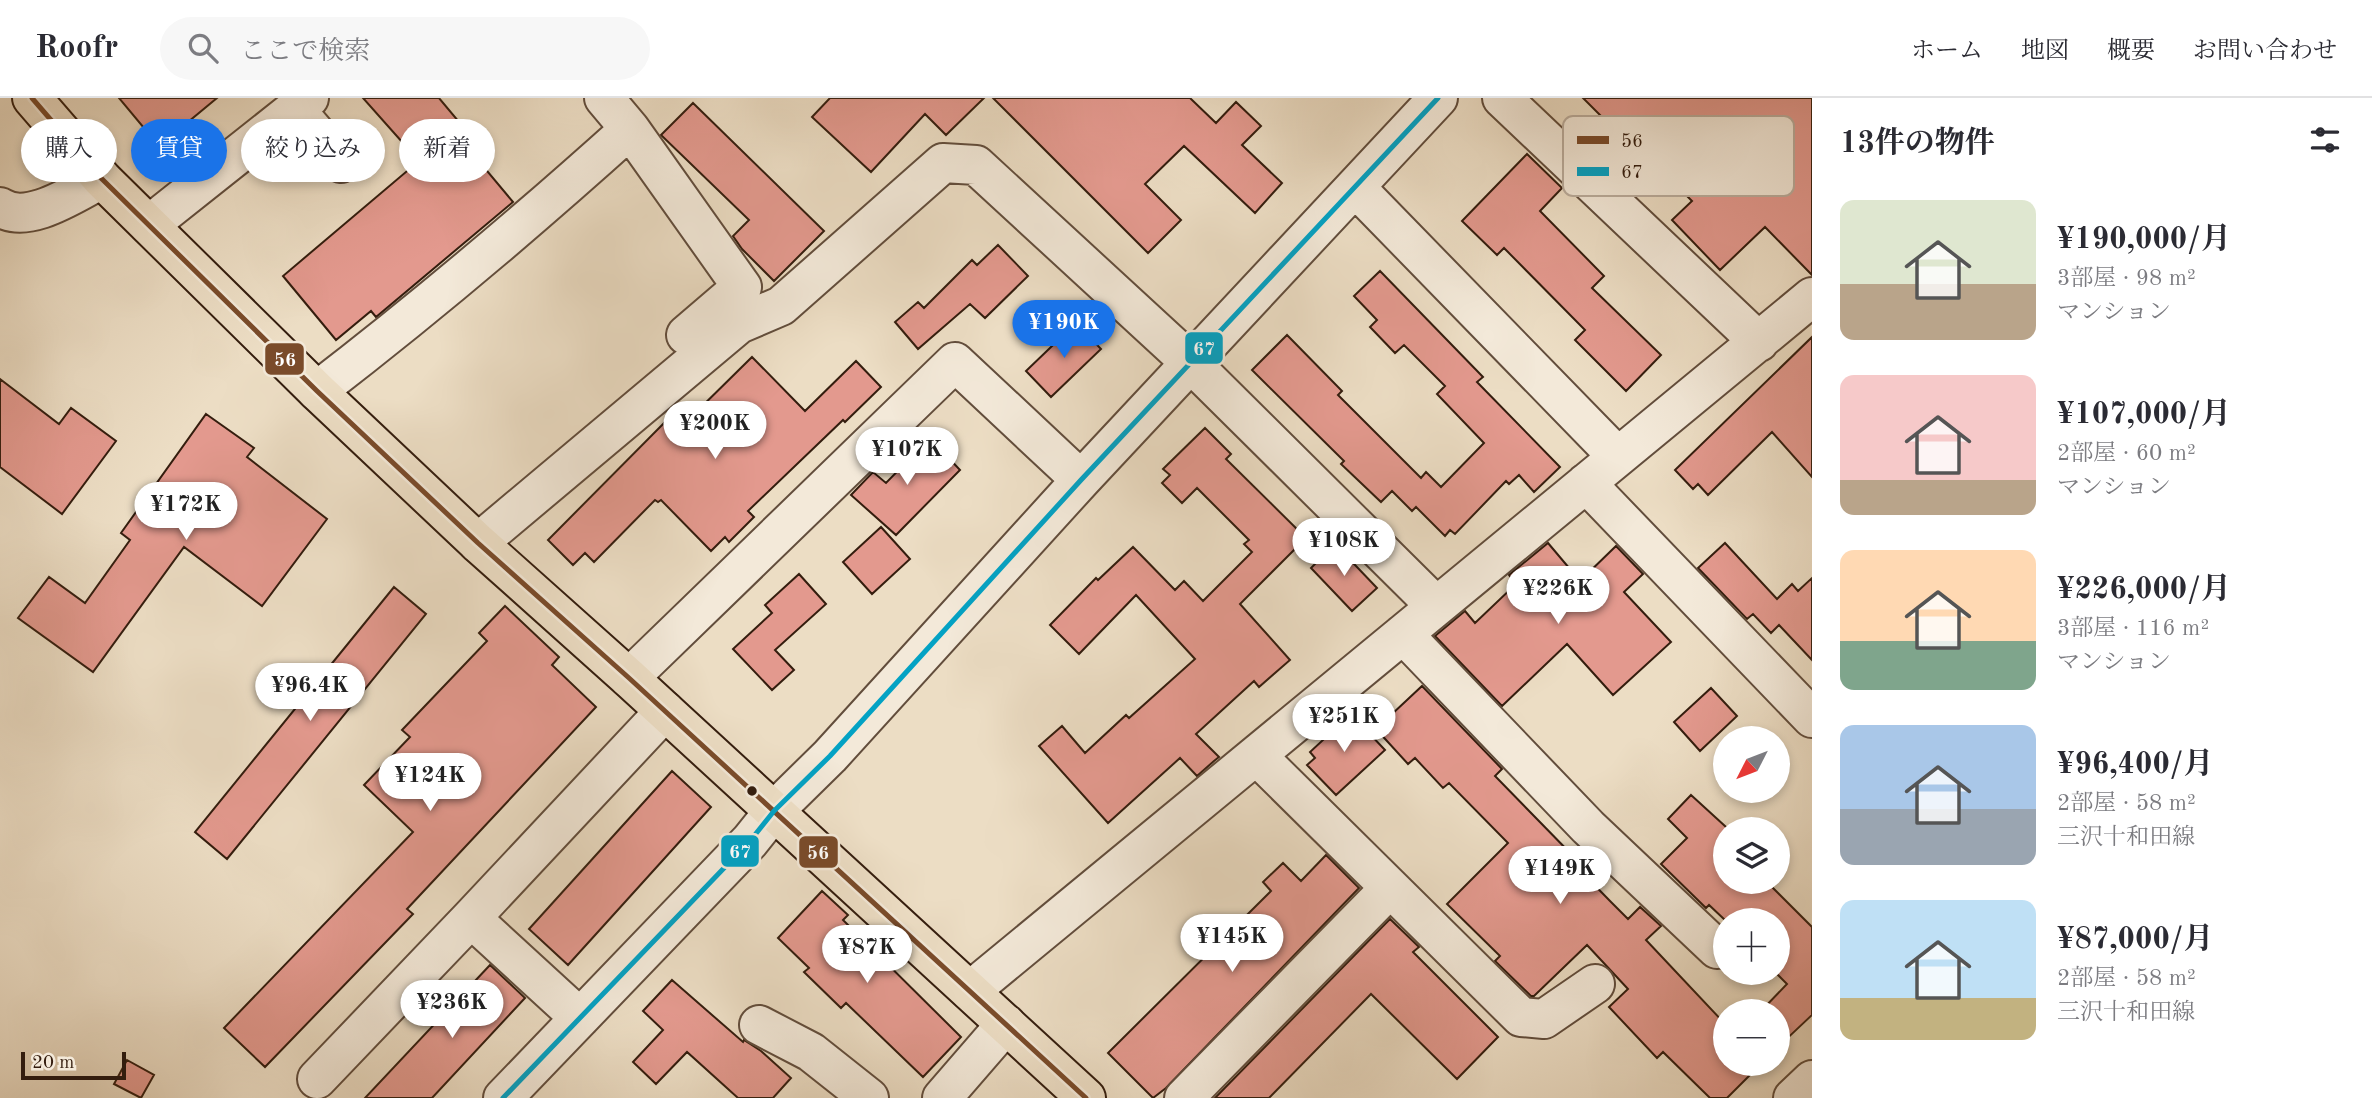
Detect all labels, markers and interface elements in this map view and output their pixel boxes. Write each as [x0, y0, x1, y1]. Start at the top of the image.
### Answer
search box [160, 17, 650, 80]
icon: search [184, 29, 222, 67]
text: Roofr [35, 32, 118, 65]
text: ここで検索 [240, 39, 370, 65]
text: ホーム [1911, 40, 1983, 64]
text: 地図 [2021, 40, 2069, 64]
text: 概要 [2107, 40, 2155, 64]
text: お問い合わせ [2193, 40, 2337, 64]
legend [1563, 116, 1794, 196]
chip: 購入 [21, 119, 117, 182]
chip: 賃貸 [131, 119, 227, 182]
chip: 絞り込み [241, 119, 385, 182]
chip: 新着 [399, 119, 495, 182]
icon: filters [2306, 121, 2344, 159]
text: 13件の物件 [1840, 129, 1995, 159]
text: 56 [1621, 133, 1643, 152]
text: 67 [1621, 164, 1643, 183]
text: ¥190,000/月 [2057, 225, 2231, 255]
icon: home [1896, 228, 1980, 312]
text: 3部屋 · 98 m² [2057, 267, 2196, 290]
pin: ¥190K [1015, 300, 1113, 360]
text: マンション [2057, 301, 2171, 324]
text: ¥190K [1028, 311, 1100, 334]
line badge: 67 [1184, 331, 1224, 365]
text: 67 [1193, 341, 1215, 360]
line badge: 56 [264, 342, 305, 376]
text: 56 [274, 352, 296, 371]
text: ¥107,000/月 [2057, 400, 2231, 430]
pin: ¥200K [666, 402, 764, 461]
icon: home [1896, 403, 1980, 487]
text: ¥200K [679, 412, 751, 435]
pin: ¥107K [858, 428, 956, 487]
text: ¥107K [871, 438, 943, 461]
text: 2部屋 · 60 m² [2057, 442, 2196, 465]
text: マンション [2057, 476, 2171, 499]
pin: ¥172K [137, 482, 235, 542]
text: ¥172K [150, 493, 222, 516]
pin: ¥108K [1295, 518, 1393, 578]
text: ¥108K [1308, 529, 1380, 552]
pin: ¥226K [1509, 566, 1607, 626]
text: ¥226,000/月 [2057, 575, 2231, 605]
text: ¥226K [1522, 577, 1594, 600]
icon: home [1896, 578, 1980, 662]
text: 3部屋 · 116 m² [2057, 617, 2209, 640]
text: マンション [2057, 651, 2171, 674]
pin: ¥96.4K [253, 664, 367, 723]
text: ¥96.4K [271, 674, 349, 697]
pin: ¥251K [1295, 694, 1393, 754]
text: ¥251K [1308, 705, 1380, 728]
north arrow [1713, 726, 1790, 803]
map controls [1713, 726, 1790, 1076]
text: ¥96,400/月 [2057, 750, 2213, 780]
icon: home [1896, 753, 1980, 837]
pin: ¥124K [381, 754, 479, 813]
text: ¥124K [394, 764, 466, 787]
unlabelled marker [745, 784, 759, 798]
text: 2部屋 · 58 m² [2057, 792, 2196, 815]
button: layers [1713, 817, 1790, 894]
text: 三沢十和田線 [2057, 826, 2195, 849]
line badge: 67 [720, 834, 760, 868]
line badge: 56 [798, 835, 839, 869]
text: 67 [729, 844, 751, 863]
text: 56 [807, 845, 829, 864]
pin: ¥149K [1511, 846, 1609, 906]
text: ¥149K [1524, 857, 1596, 880]
button: + [1713, 908, 1790, 985]
pin: ¥145K [1183, 914, 1281, 974]
text: ¥145K [1196, 925, 1268, 948]
text: ¥87,000/月 [2057, 925, 2213, 955]
pin: ¥87K [826, 926, 908, 985]
icon: home [1896, 928, 1980, 1012]
text: ¥87K [838, 936, 896, 959]
text: 2部屋 · 58 m² [2057, 967, 2196, 990]
pin: ¥236K [403, 981, 501, 1040]
text: ¥236K [416, 991, 488, 1014]
button: − [1713, 999, 1790, 1076]
text: 三沢十和田線 [2057, 1001, 2195, 1024]
scale bar [21, 1049, 126, 1081]
text: 20 m [32, 1054, 74, 1073]

